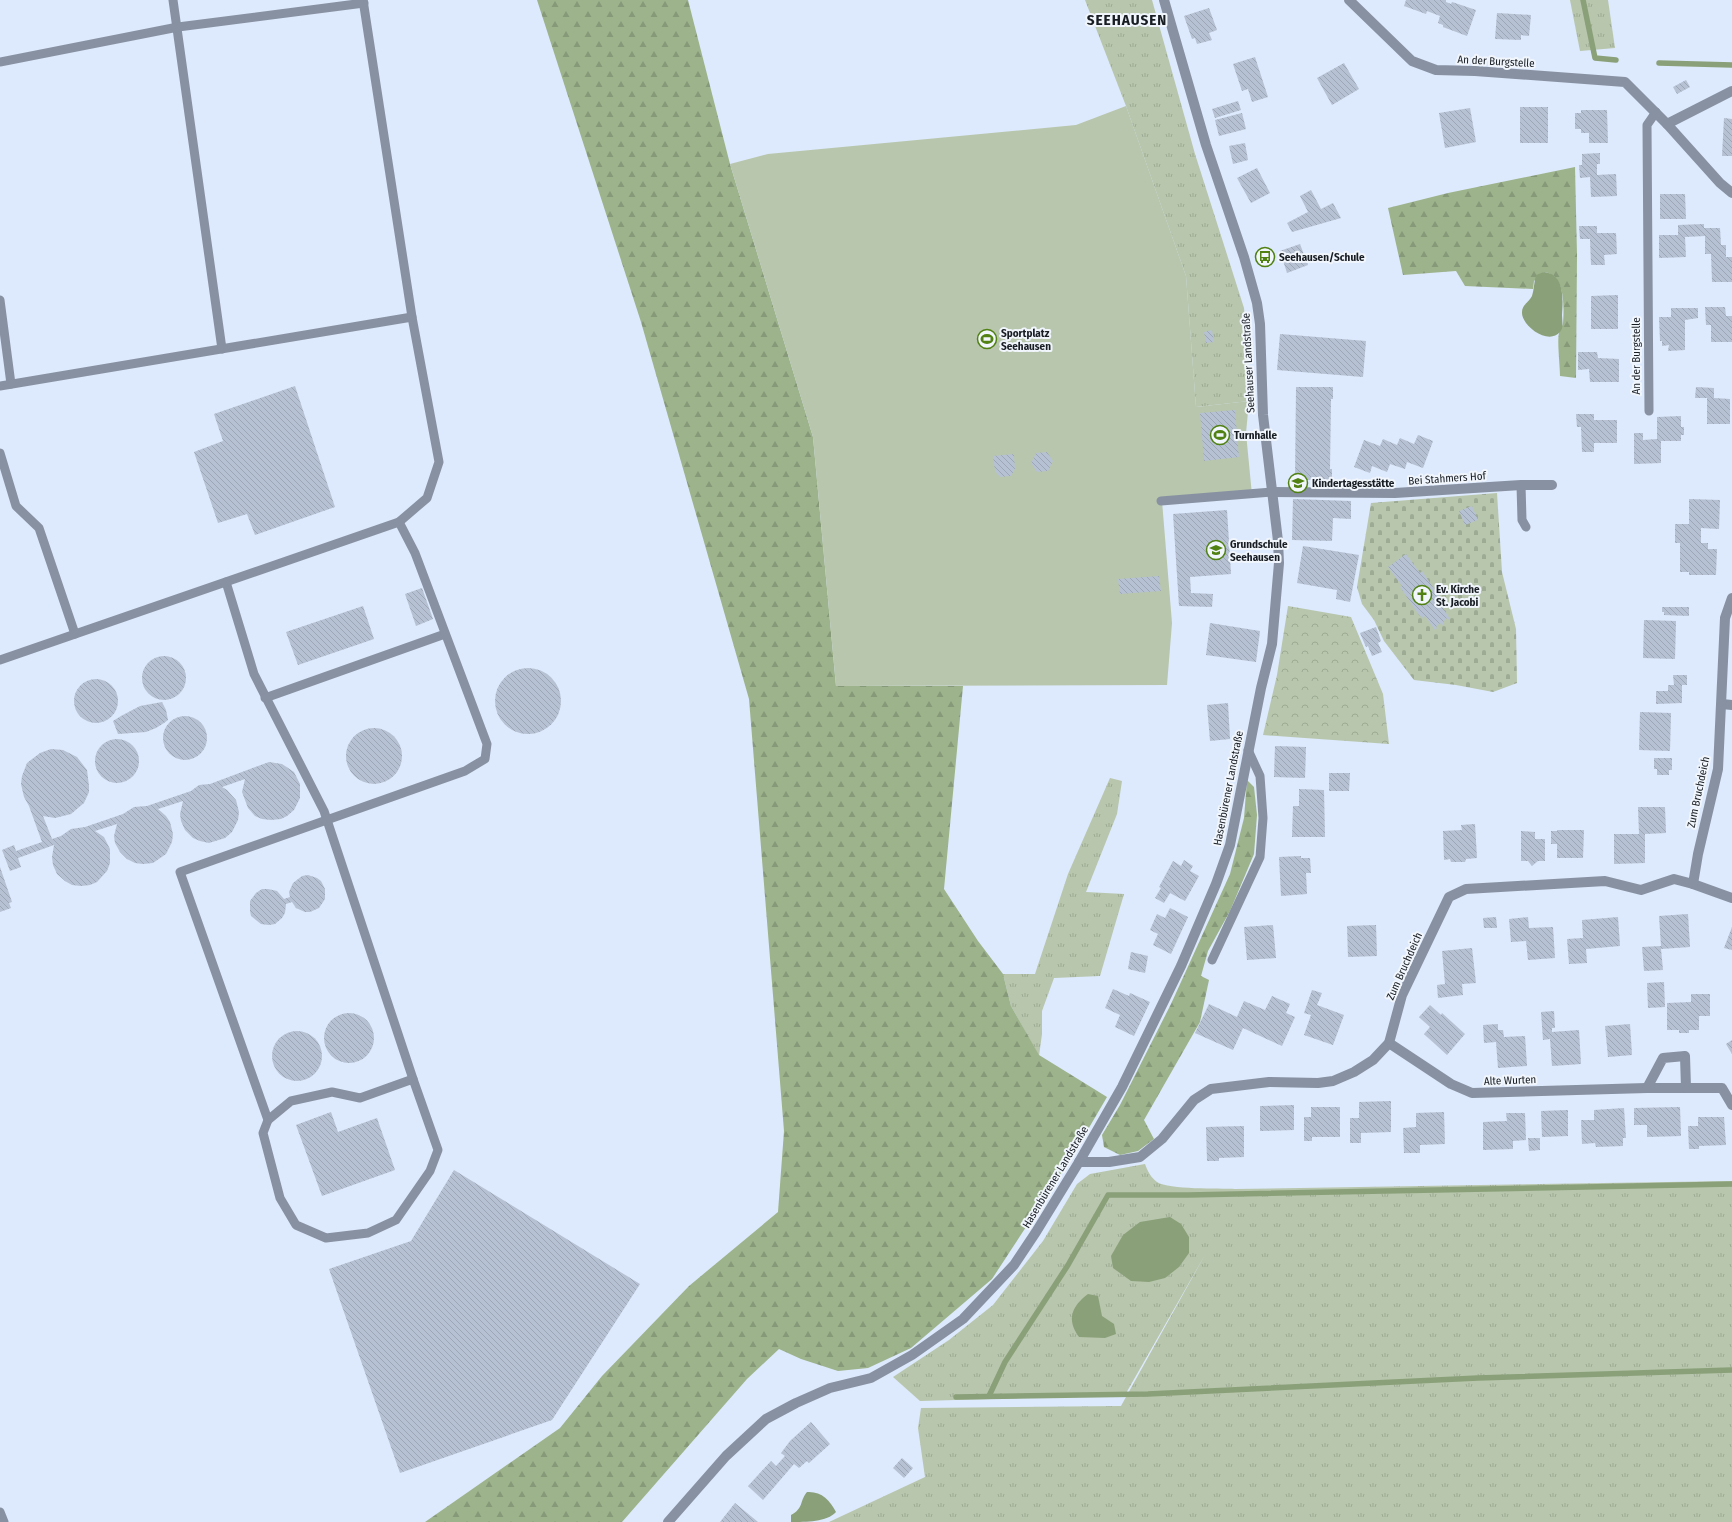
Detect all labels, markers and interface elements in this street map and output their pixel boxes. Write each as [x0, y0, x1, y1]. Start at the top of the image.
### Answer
district label: SEEHAUSEN [1087, 11, 1167, 29]
street label: An der Burgstelle [1457, 53, 1535, 70]
bus stop icon: Seehausen/Schule [1254, 246, 1276, 268]
place label: Seehausen/Schule [1279, 251, 1365, 264]
street label: Seehauser Landstraße [1239, 313, 1258, 413]
street label: An der Burgstelle [1630, 317, 1643, 395]
place label: Sportplatz Seehausen [1001, 327, 1051, 353]
sports icon: Sportplatz Seehausen [976, 328, 998, 350]
sports icon: Turnhalle [1209, 424, 1231, 446]
place label: Turnhalle [1234, 429, 1278, 442]
street label: Bei Stahmers Hof [1408, 469, 1487, 488]
school or university icon: Kindertagesstätte [1287, 472, 1309, 494]
place label: Kindertagesstätte [1312, 477, 1395, 490]
place label: Grundschule Seehausen [1230, 538, 1288, 564]
school or university icon: Grundschule Seehausen [1205, 539, 1227, 561]
place label: Ev. Kirche St. Jacobi [1436, 583, 1480, 609]
church icon: Ev. Kirche St. Jacobi [1411, 584, 1433, 606]
street label: Hasenbürener Landstraße [1211, 730, 1246, 847]
street label: Zum Bruchdeich [1685, 755, 1712, 829]
street label: Zum Bruchdeich [1384, 930, 1425, 1002]
street label: Alte Wurten [1484, 1073, 1536, 1088]
street label: Hasenbürener Landstraße [1020, 1124, 1091, 1231]

